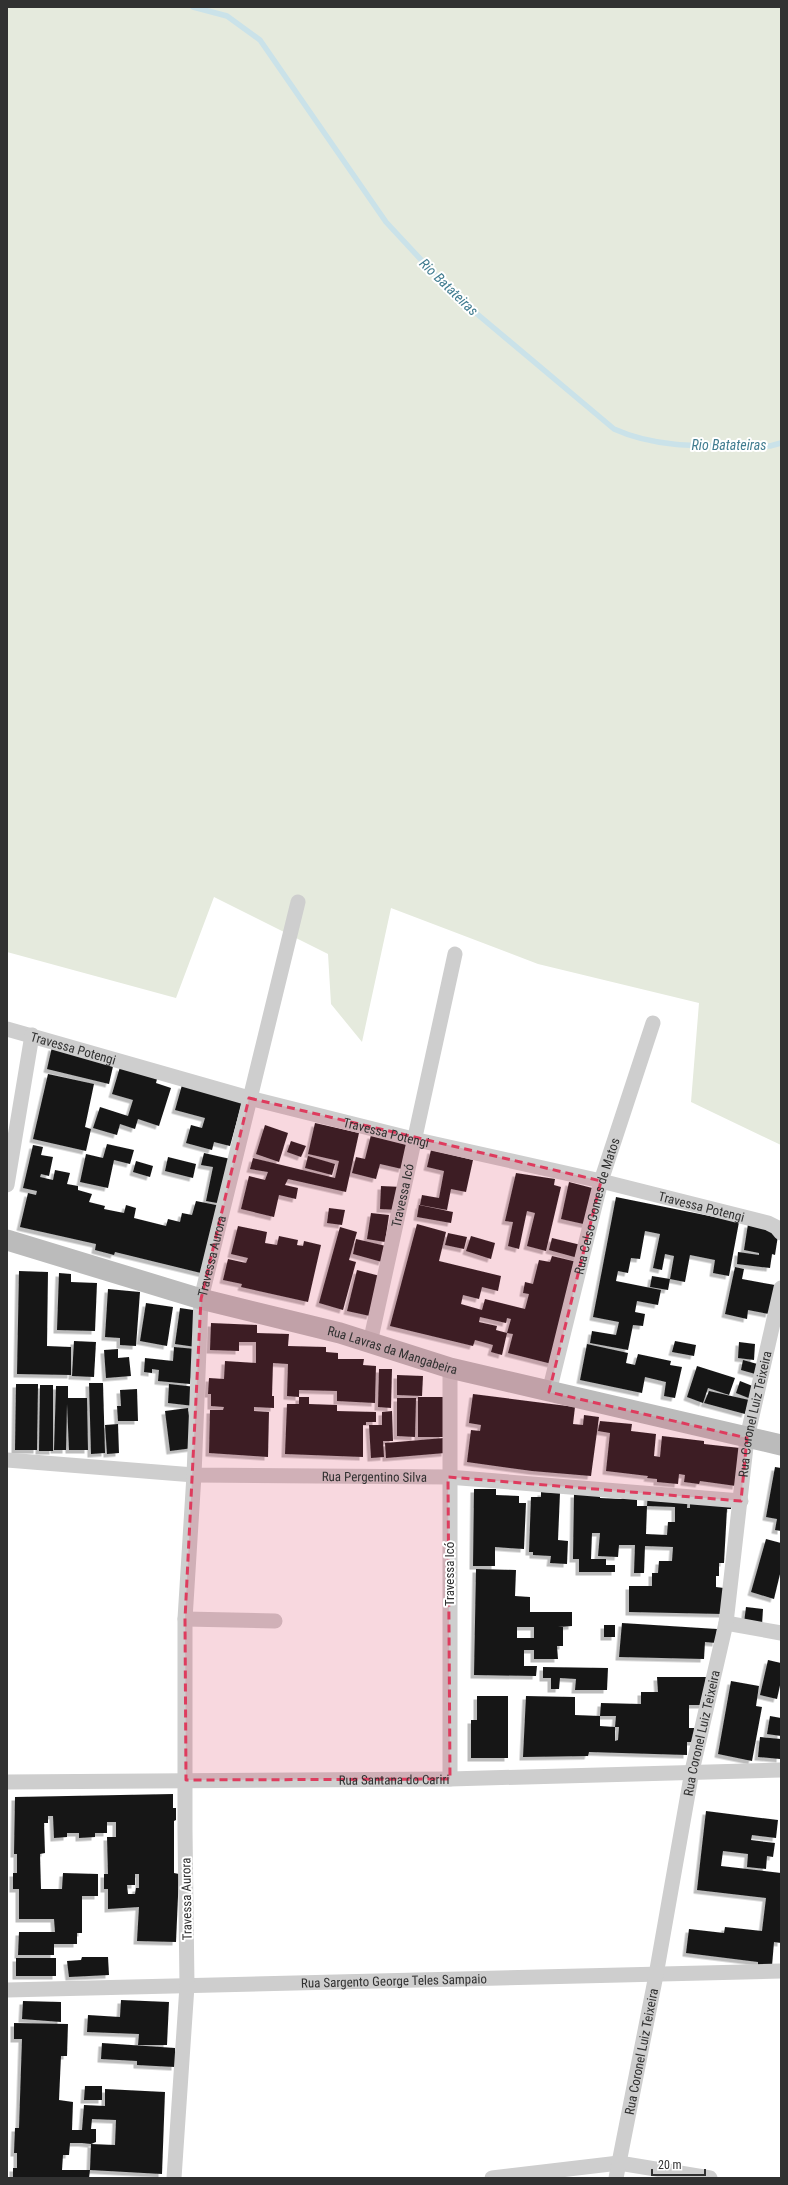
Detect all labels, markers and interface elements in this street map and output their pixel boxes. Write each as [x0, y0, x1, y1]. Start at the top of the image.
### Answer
water label: Rio Batateiras [417, 255, 481, 319]
water label: Rio Batateiras [692, 437, 766, 453]
street label: Travessa Potengi [29, 1029, 118, 1068]
street label: Travessa Potengi [341, 1115, 431, 1150]
street label: Rua Celso Gomes de Matos [571, 1136, 623, 1276]
street label: Travessa Icó [388, 1162, 417, 1229]
street label: Travessa Potengi [657, 1189, 746, 1225]
street label: Travessa Aurora [195, 1214, 229, 1298]
street label: Rua Lavras da Mangabeira [326, 1323, 459, 1377]
street label: Rua Coronel Luiz Teixeira [736, 1349, 775, 1478]
street label: Rua Pergentino Silva [322, 1469, 427, 1485]
street label: Travessa Icó [442, 1542, 457, 1606]
street label: Rua Coronel Luiz Teixeira [681, 1669, 723, 1797]
street label: Rua Santana do Cariri [339, 1772, 449, 1788]
street label: Travessa Aurora [178, 1857, 195, 1941]
street label: Rua Sargento George Teles Sampaio [301, 1971, 487, 1991]
street label: Rua Coronel Luiz Teixeira [622, 1987, 661, 2116]
scale bar [652, 2151, 705, 2177]
text: 20 m [658, 2158, 682, 2172]

